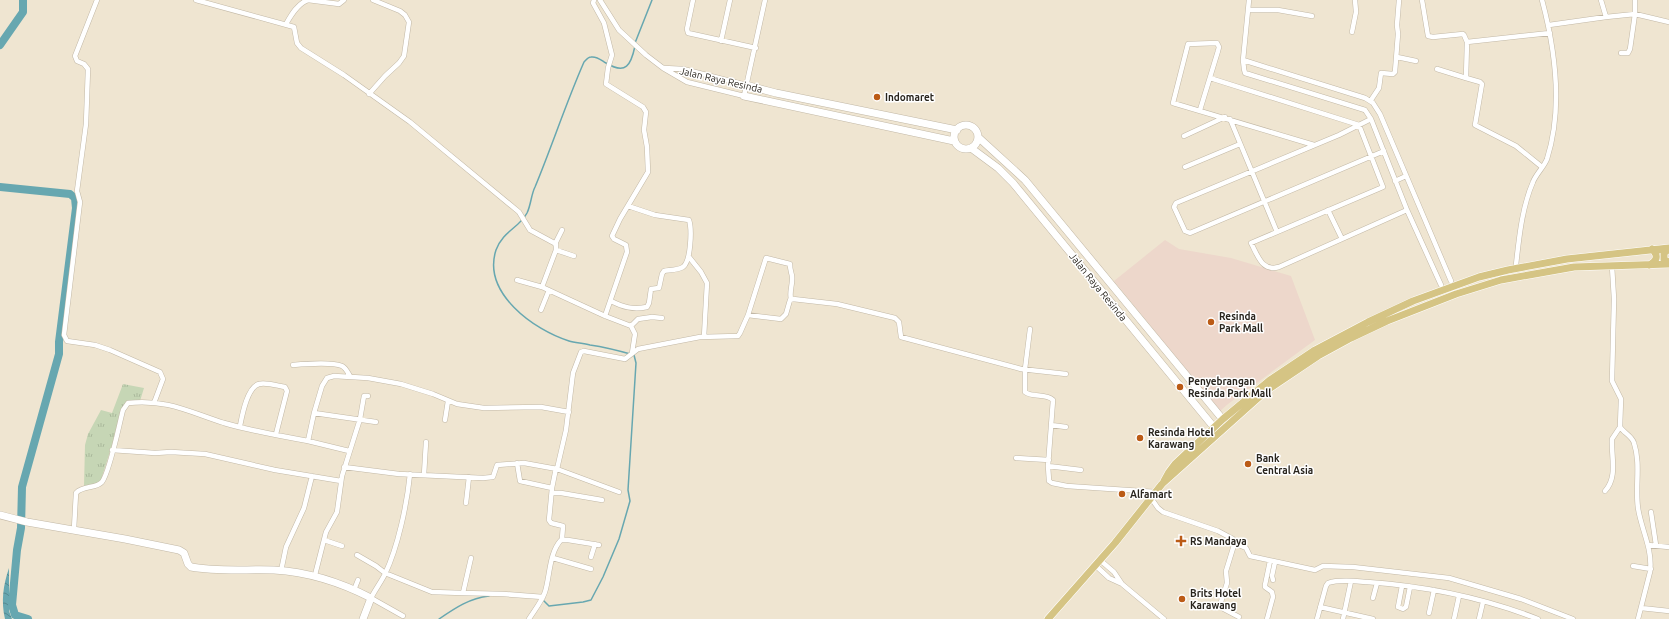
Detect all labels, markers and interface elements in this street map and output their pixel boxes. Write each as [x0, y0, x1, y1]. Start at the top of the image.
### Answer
street label: Jalan Raya Resinda [679, 65, 763, 95]
marker: Indomaret [872, 92, 882, 102]
place label: Indomaret [885, 92, 935, 103]
street label: Jalan Raya Resinda [1067, 251, 1129, 323]
place label: Resinda Park Mall [1219, 311, 1263, 334]
marker: Resinda Park Mall [1206, 317, 1216, 327]
place label: Penyebrangan Resinda Park Mall [1188, 376, 1271, 399]
marker: Penyebrangan Resinda Park Mall [1175, 382, 1185, 392]
place label: Resinda Hotel Karawang [1148, 427, 1213, 450]
marker: Resinda Hotel Karawang [1135, 433, 1145, 443]
place label: Bank Central Asia [1256, 453, 1313, 476]
marker: Bank Central Asia [1243, 459, 1253, 469]
marker: Alfamart [1117, 489, 1127, 499]
place label: Alfamart [1130, 489, 1173, 500]
marker: RS Mandaya [1175, 535, 1187, 547]
place label: RS Mandaya [1190, 536, 1247, 547]
place label: Brits Hotel Karawang [1190, 588, 1241, 611]
marker: Brits Hotel Karawang [1177, 594, 1187, 604]

